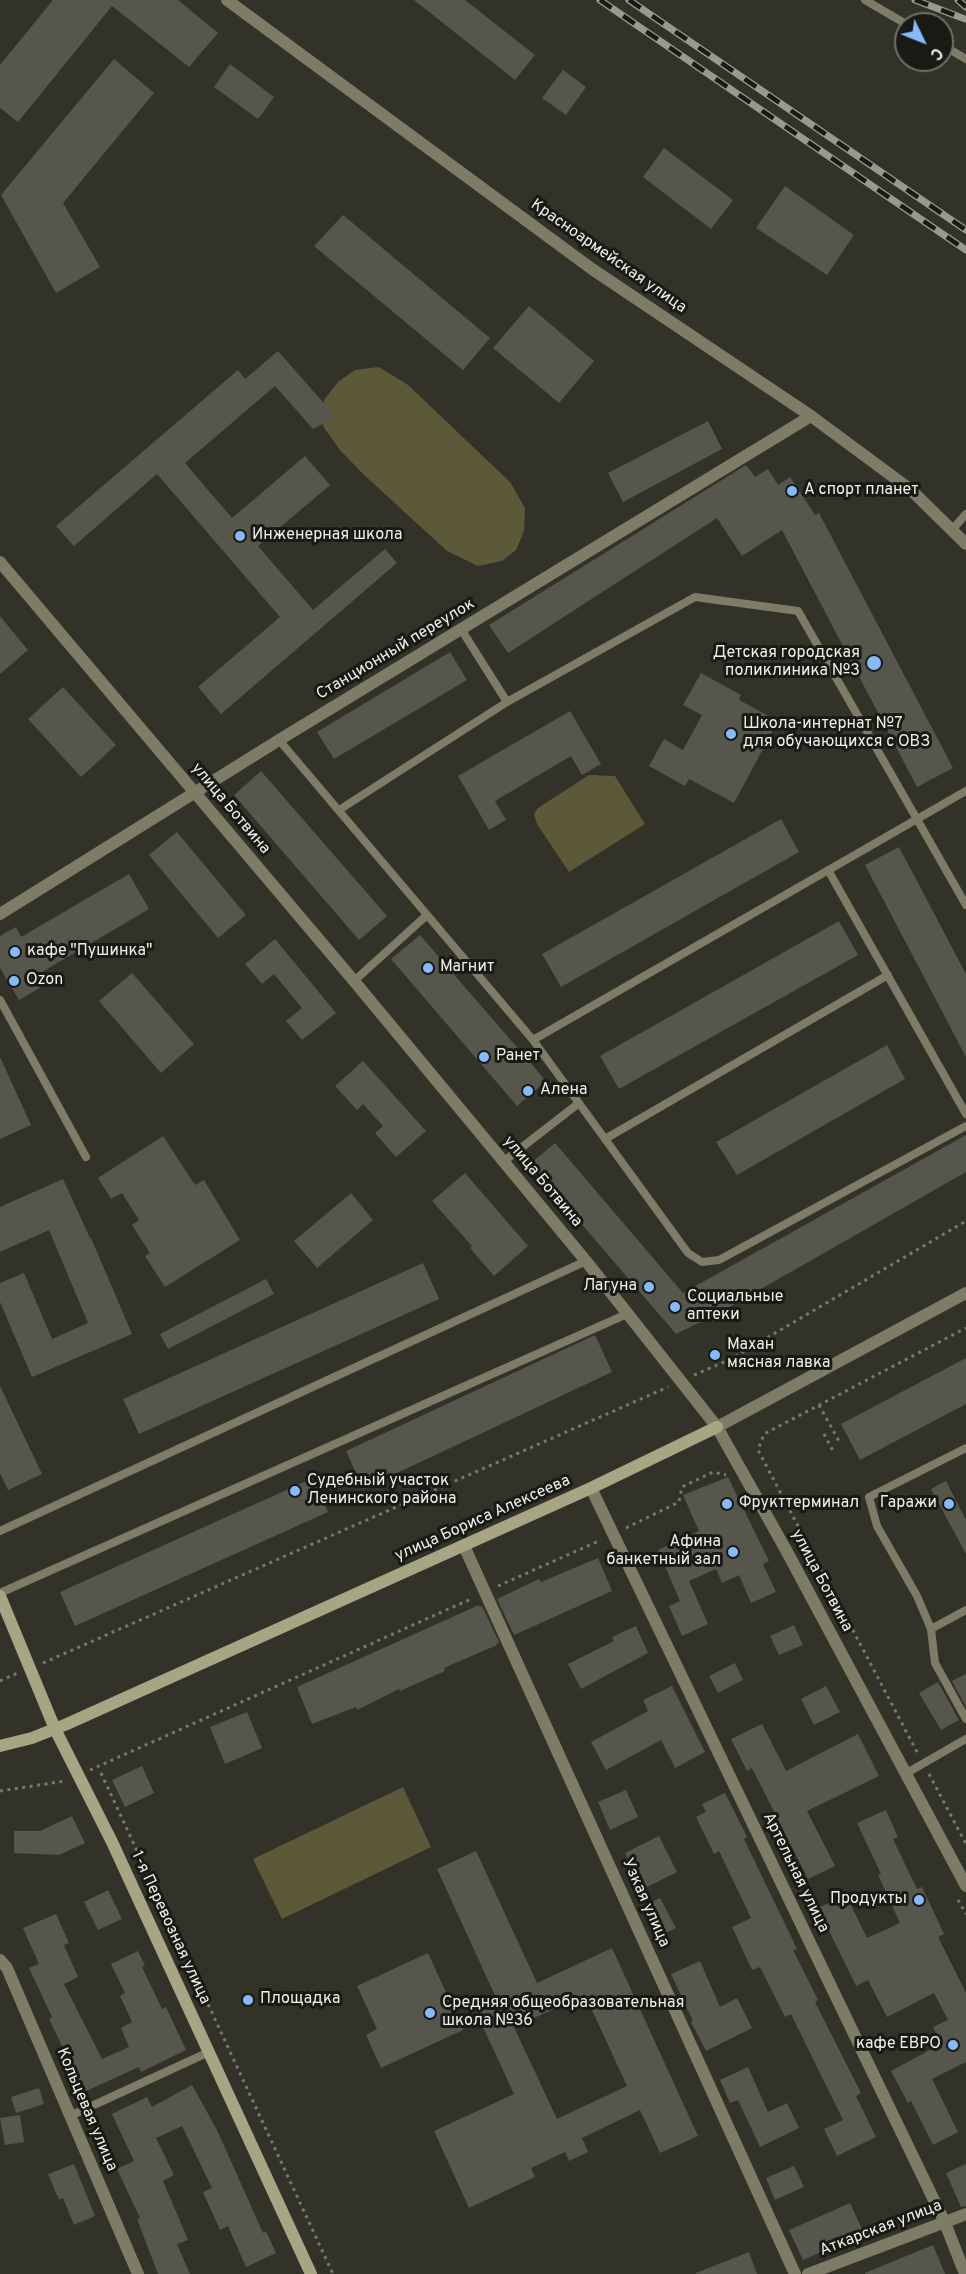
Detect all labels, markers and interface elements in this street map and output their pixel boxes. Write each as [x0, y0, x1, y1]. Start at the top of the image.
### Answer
north arrow [894, 12, 954, 72]
text: С [925, 42, 946, 63]
street label: Красноармейская улица [526, 196, 690, 318]
place label: А спорт планет [804, 481, 919, 501]
marker: А спорт планет [785, 484, 799, 498]
place label: Инженерная школа [252, 526, 402, 546]
marker: Инженерная школа [233, 529, 247, 543]
street label: Станционный переулок [313, 595, 479, 705]
place label: Детская городская поликлиника №3 [713, 644, 860, 682]
marker: Детская городская поликлиника №3 [865, 654, 883, 672]
place label: Школа-интернат №7 для обучающихся с ОВЗ [743, 715, 930, 753]
marker: Школа-интернат №7 для обучающихся с ОВЗ [724, 727, 738, 741]
street label: улица Ботвина [186, 759, 274, 859]
place label: кафе "Пушинка" [27, 942, 152, 962]
marker: кафе "Пушинка" [8, 945, 22, 959]
place label: Магнит [440, 958, 494, 978]
marker: Магнит [421, 961, 435, 975]
place label: Ozon [26, 971, 63, 991]
marker: Ozon [7, 974, 21, 988]
place label: Ранет [496, 1047, 540, 1067]
marker: Ранет [477, 1050, 491, 1064]
place label: Алена [540, 1081, 587, 1101]
marker: Алена [521, 1084, 535, 1098]
street label: улица Ботвина [498, 1132, 586, 1232]
place label: Лагуна [583, 1277, 637, 1297]
marker: Лагуна [642, 1280, 656, 1294]
place label: Социальные аптеки [687, 1288, 783, 1326]
marker: Социальные аптеки [668, 1300, 682, 1314]
place label: Махан мясная лавка [727, 1336, 830, 1374]
marker: Махан мясная лавка [708, 1348, 722, 1362]
place label: Судебный участок Ленинского района [307, 1472, 456, 1510]
street label: улица Бориса Алексеева [392, 1472, 574, 1566]
marker: Судебный участок Ленинского района [288, 1484, 302, 1498]
place label: Фрукттерминал [739, 1494, 859, 1514]
place label: Гаражи [880, 1494, 937, 1514]
marker: Фрукттерминал [720, 1497, 734, 1511]
marker: Гаражи [942, 1497, 956, 1511]
street label: улица Ботвина [786, 1527, 856, 1635]
place label: Афина банкетный зал [606, 1533, 721, 1571]
marker: Афина банкетный зал [726, 1545, 740, 1559]
street label: Артельная улица [758, 1810, 832, 1936]
street label: 1-я Перевозная улица [126, 1848, 214, 2008]
street label: Узкая улица [617, 1855, 673, 1951]
place label: Продукты [830, 1890, 907, 1910]
marker: Продукты [912, 1893, 926, 1907]
place label: Площадка [260, 1990, 340, 2010]
marker: Площадка [241, 1993, 255, 2007]
place label: Средняя общеобразовательная школа №36 [442, 1994, 684, 2032]
marker: Средняя общеобразовательная школа №36 [423, 2006, 437, 2020]
place label: кафе ЕВРО [856, 2035, 941, 2055]
marker: кафе ЕВРО [946, 2038, 960, 2052]
street label: Кольцевая улица [51, 2045, 121, 2175]
street label: Аткарская улица [817, 2197, 945, 2261]

